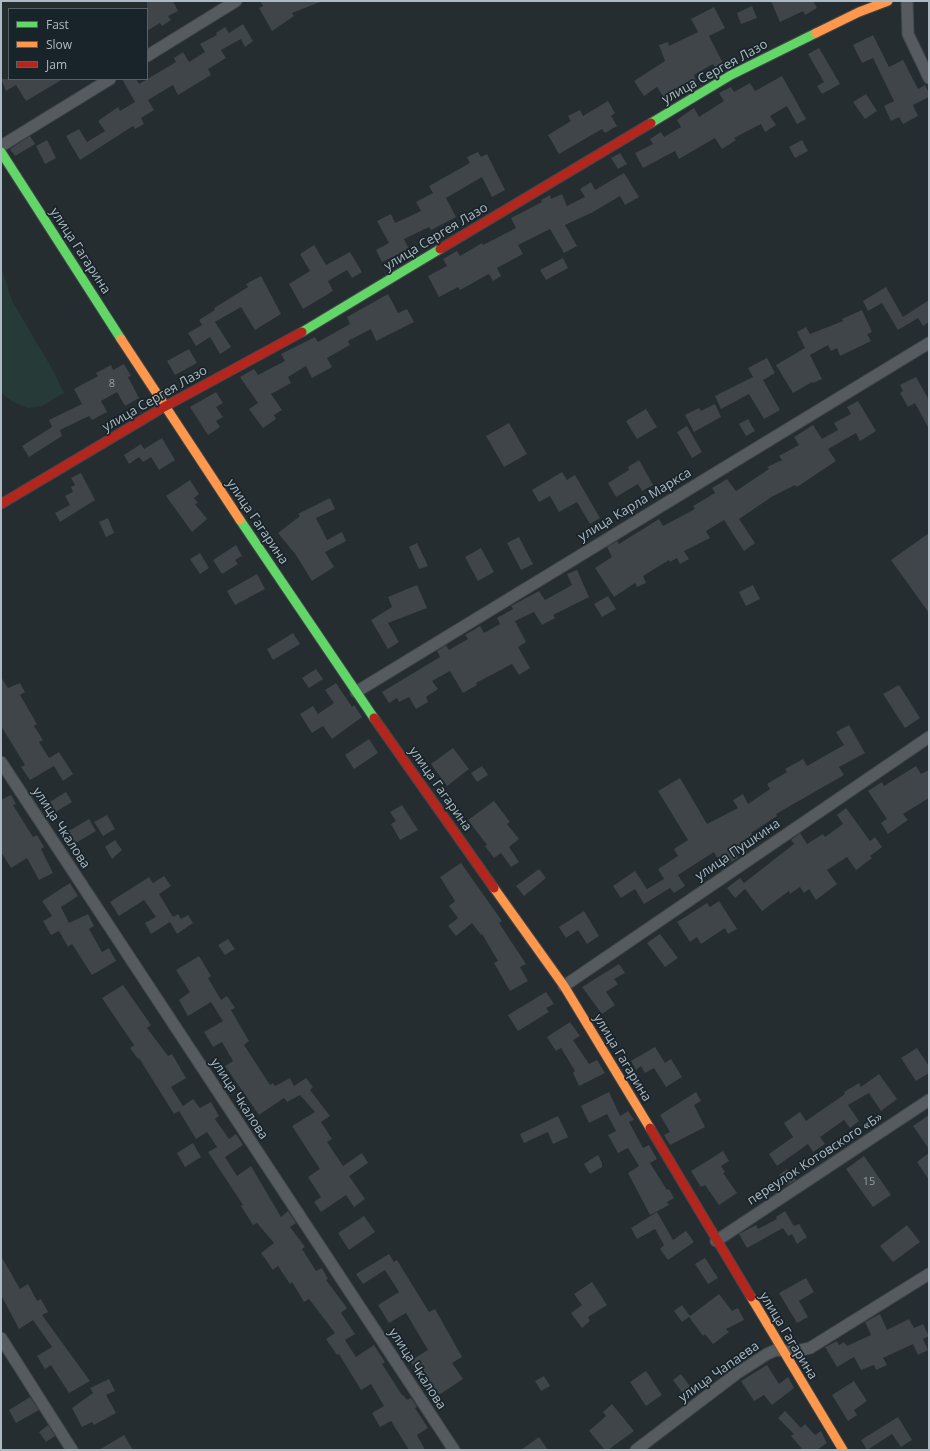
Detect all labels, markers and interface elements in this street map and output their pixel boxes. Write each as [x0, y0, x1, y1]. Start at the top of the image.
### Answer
legend [8, 8, 148, 80]
text: Fast [46, 16, 69, 33]
text: Slow [46, 36, 72, 53]
street label: улица Сергея Лазо [659, 36, 771, 108]
text: Jam [46, 56, 67, 73]
street label: улица Сергея Лазо [381, 200, 491, 274]
street label: улица Гагарина [46, 205, 114, 297]
street label: улица Сергея Лазо [100, 363, 210, 435]
house number: 8 [109, 377, 115, 391]
street label: улица Карла Маркса [576, 465, 694, 545]
street label: улица Гагарина [223, 476, 291, 568]
street label: улица Гагарина [405, 744, 475, 834]
street label: улица Чкалова [29, 784, 93, 872]
street label: улица Пушкина [693, 816, 783, 884]
street label: улица Гагарина [590, 1011, 654, 1105]
street label: улица Чкалова [207, 1055, 271, 1143]
street label: переулок Котовского «Б» [744, 1109, 886, 1209]
house number: 15 [863, 1175, 875, 1189]
street label: улица Гагарина [756, 1289, 820, 1383]
street label: улица Чкалова [385, 1325, 449, 1413]
street label: улица Чапаева [676, 1339, 762, 1405]

